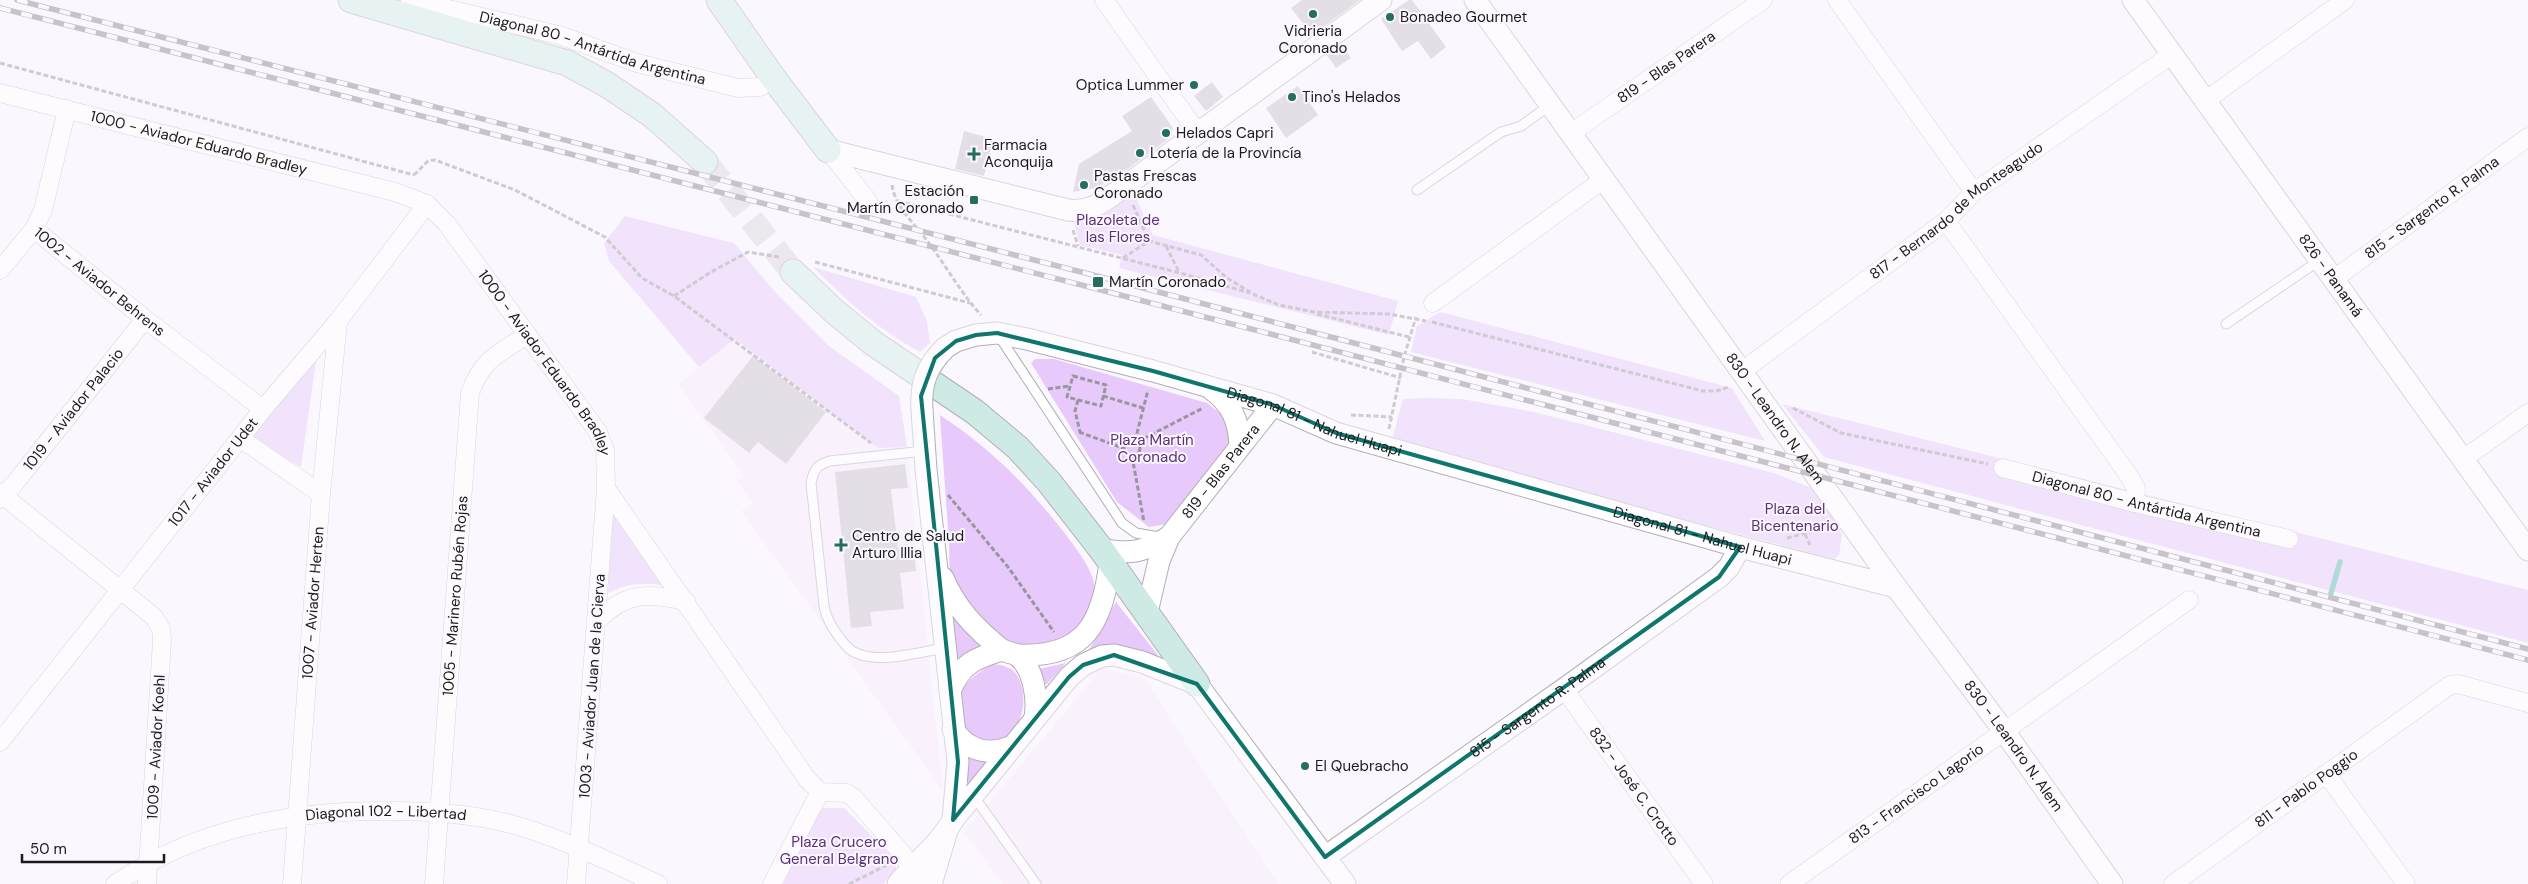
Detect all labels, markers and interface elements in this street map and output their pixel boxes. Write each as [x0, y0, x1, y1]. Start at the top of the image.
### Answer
street label: Diagonal 80 - Antártida Argentina [477, 7, 708, 90]
place label: Bonadeo Gourmet [1400, 7, 1528, 27]
marker: Vidrieria Coronado [1307, 8, 1319, 20]
marker: Bonadeo Gourmet [1384, 11, 1396, 23]
place label: Vidrieria Coronado [1279, 21, 1348, 58]
street label: 819 - Blas Parera [1613, 26, 1719, 108]
place label: Optica Lummer [1076, 75, 1184, 95]
marker: Optica Lummer [1188, 79, 1200, 91]
place label: Tino's Helados [1302, 87, 1401, 107]
marker: Tino's Helados [1286, 91, 1298, 103]
street label: 1000 - Aviador Eduardo Bradley [88, 106, 310, 180]
place label: Helados Capri [1176, 123, 1274, 143]
marker: Helados Capri [1160, 127, 1172, 139]
place label: Farmacia Aconquija [984, 135, 1053, 172]
street label: 817 - Bernardo de Monteagudo [1865, 137, 2047, 284]
place label: Lotería de la Provincía [1150, 143, 1302, 163]
marker: Lotería de la Provincía [1134, 147, 1146, 159]
marker: Farmacia Aconquija [968, 148, 980, 160]
street label: 815 - Sargento R. Palma [2360, 152, 2503, 264]
place label: Pastas Frescas Coronado [1094, 166, 1197, 203]
marker: Pastas Frescas Coronado [1078, 179, 1090, 191]
place label: Estación Martín Coronado [847, 181, 964, 218]
marker: Estación Martín Coronado [968, 194, 980, 206]
park label: Plazoleta de las Flores [1076, 210, 1160, 247]
street label: 1002 - Aviador Behrens [30, 223, 169, 341]
street label: 826 - Panamá [2294, 230, 2367, 321]
street label: 1000 - Aviador Eduardo Bradley [474, 266, 615, 456]
place label: Martín Coronado [1109, 272, 1226, 292]
marker: Martín Coronado [1091, 275, 1105, 289]
street label: 1019 - Aviador Palacio [19, 344, 128, 475]
street label: 830 - Leandro N. Alem [1721, 349, 1829, 488]
street label: Diagonal 81 - Nahuel Huapi [1224, 382, 1404, 461]
street label: 1017 - Aviador Udet [164, 413, 263, 531]
street label: 819 - Blas Parera [1177, 420, 1264, 523]
park label: Plaza Martín Coronado [1110, 430, 1194, 467]
street label: Diagonal 80 - Antártida Argentina [2030, 466, 2263, 542]
street label: 1005 - Marinero Rubén Rojas [438, 495, 472, 697]
park label: Plaza del Bicentenario [1751, 499, 1839, 536]
street label: Diagonal 81 - Nahuel Huapi [1611, 502, 1794, 570]
street label: 1007 - Aviador Herten [297, 526, 329, 680]
place label: Centro de Salud Arturo Illia [852, 526, 964, 563]
marker: Centro de Salud Arturo Illia [834, 538, 848, 552]
street label: 1003 - Aviador Juan de la Cierva [574, 573, 610, 799]
street label: 815 - Sargento R. Palma [1466, 652, 1610, 762]
street label: 1009 - Aviador Koehl [142, 674, 170, 820]
street label: 830 - Leandro N. Alem [1959, 676, 2068, 816]
street label: 832 - José C. Crotto [1584, 723, 1684, 850]
street label: 813 - Francisco Lagorio [1845, 739, 1988, 849]
street label: 811 - Pablo Poggio [2251, 744, 2362, 832]
place label: El Quebracho [1315, 756, 1409, 776]
marker: El Quebracho [1299, 760, 1311, 772]
street label: Diagonal 102 - Libertad [304, 801, 468, 825]
scale bar [22, 832, 165, 864]
park label: Plaza Crucero General Belgrano [780, 832, 898, 869]
text: 50 m [30, 839, 67, 859]

